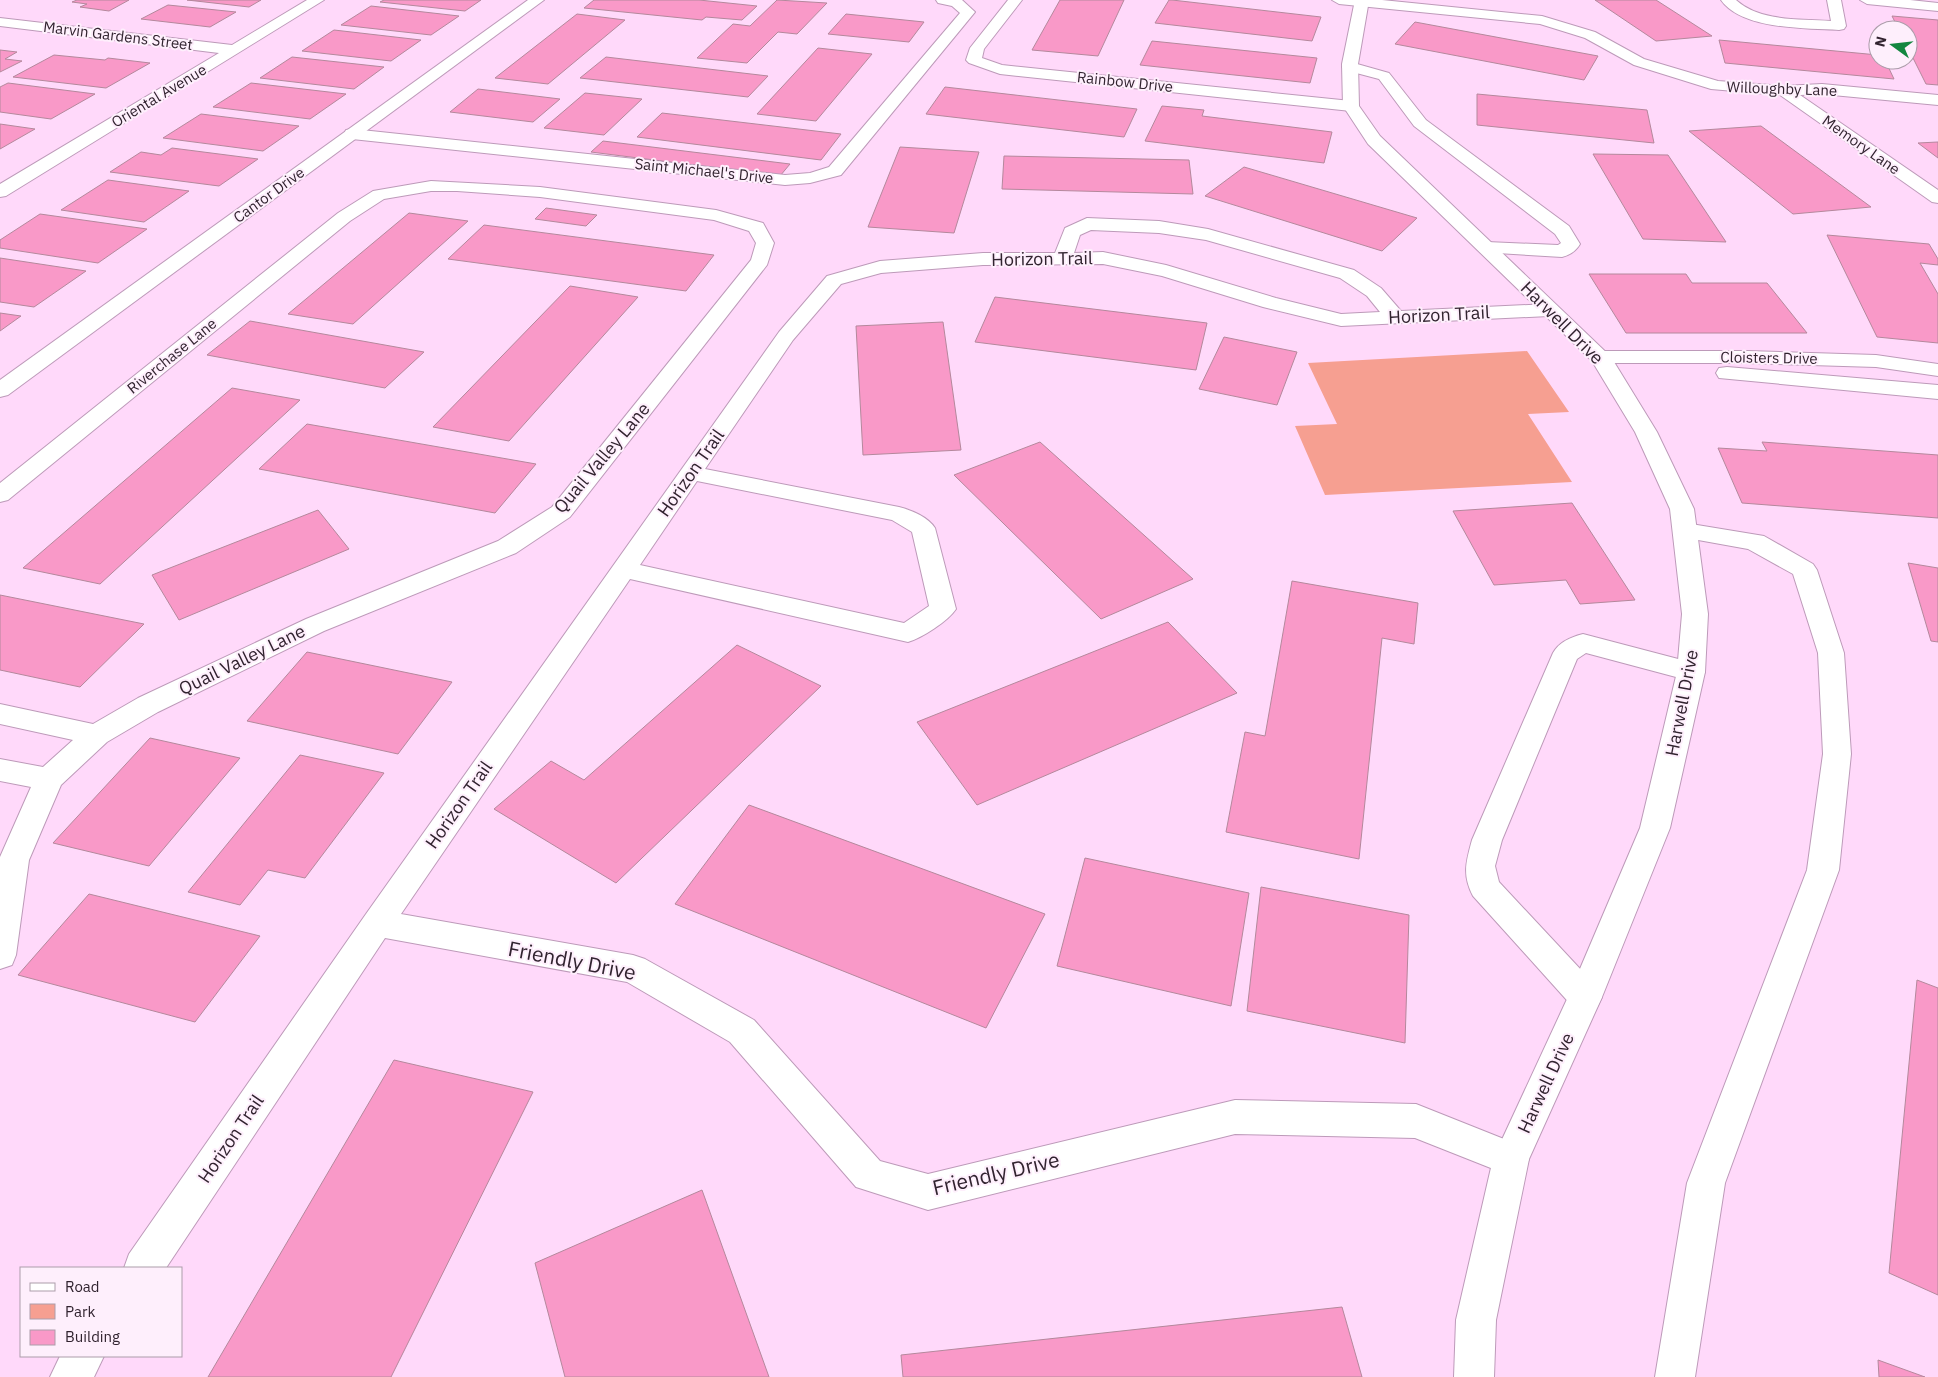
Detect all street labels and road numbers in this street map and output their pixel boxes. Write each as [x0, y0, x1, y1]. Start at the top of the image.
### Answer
street label: Marvin Gardens Street [42, 17, 194, 54]
street label: Oriental Avenue [108, 60, 210, 131]
street label: Rainbow Drive [1076, 67, 1174, 96]
street label: Willoughby Lane [1726, 77, 1838, 100]
street label: Memory Lane [1819, 111, 1904, 178]
street label: Saint Michael's Drive [634, 154, 774, 187]
street label: Cantor Drive [229, 162, 308, 227]
street label: Horizon Trail [991, 246, 1093, 271]
street label: Harwell Drive [1516, 276, 1609, 369]
street label: Horizon Trail [1388, 300, 1490, 329]
street label: Riverchase Lane [123, 314, 220, 398]
street label: Cloisters Drive [1720, 347, 1818, 368]
street label: Quail Valley Lane [549, 397, 655, 518]
street label: Horizon Trail [652, 424, 729, 521]
street label: Quail Valley Lane [175, 619, 309, 700]
street label: Harwell Drive [1660, 647, 1703, 758]
street label: Horizon Trail [420, 756, 497, 853]
street label: Friendly Drive [506, 934, 638, 986]
street label: Harwell Drive [1512, 1029, 1579, 1137]
street label: Horizon Trail [193, 1090, 269, 1187]
street label: Friendly Drive [929, 1145, 1062, 1201]

